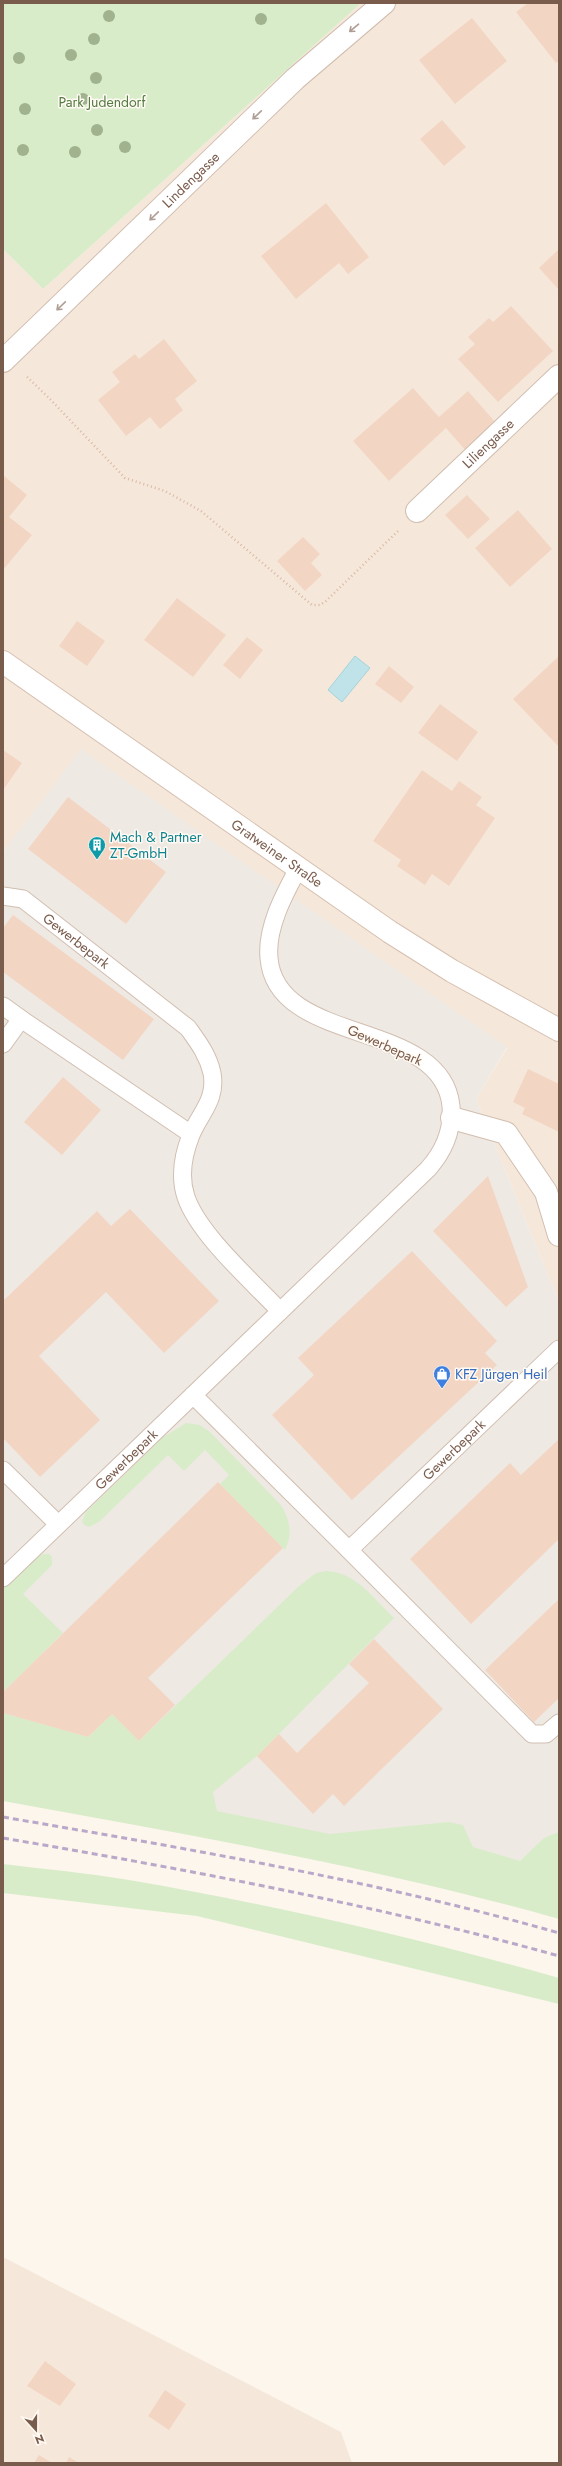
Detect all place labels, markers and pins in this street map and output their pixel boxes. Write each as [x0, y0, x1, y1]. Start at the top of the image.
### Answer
place label: Mach & Partner ZT-GmbH [110, 827, 202, 863]
building icon: Mach & Partner ZT-GmbH [87, 835, 107, 860]
shop icon: KFZ Jürgen Heil [432, 1364, 452, 1389]
place label: KFZ Jürgen Heil [455, 1364, 547, 1384]

